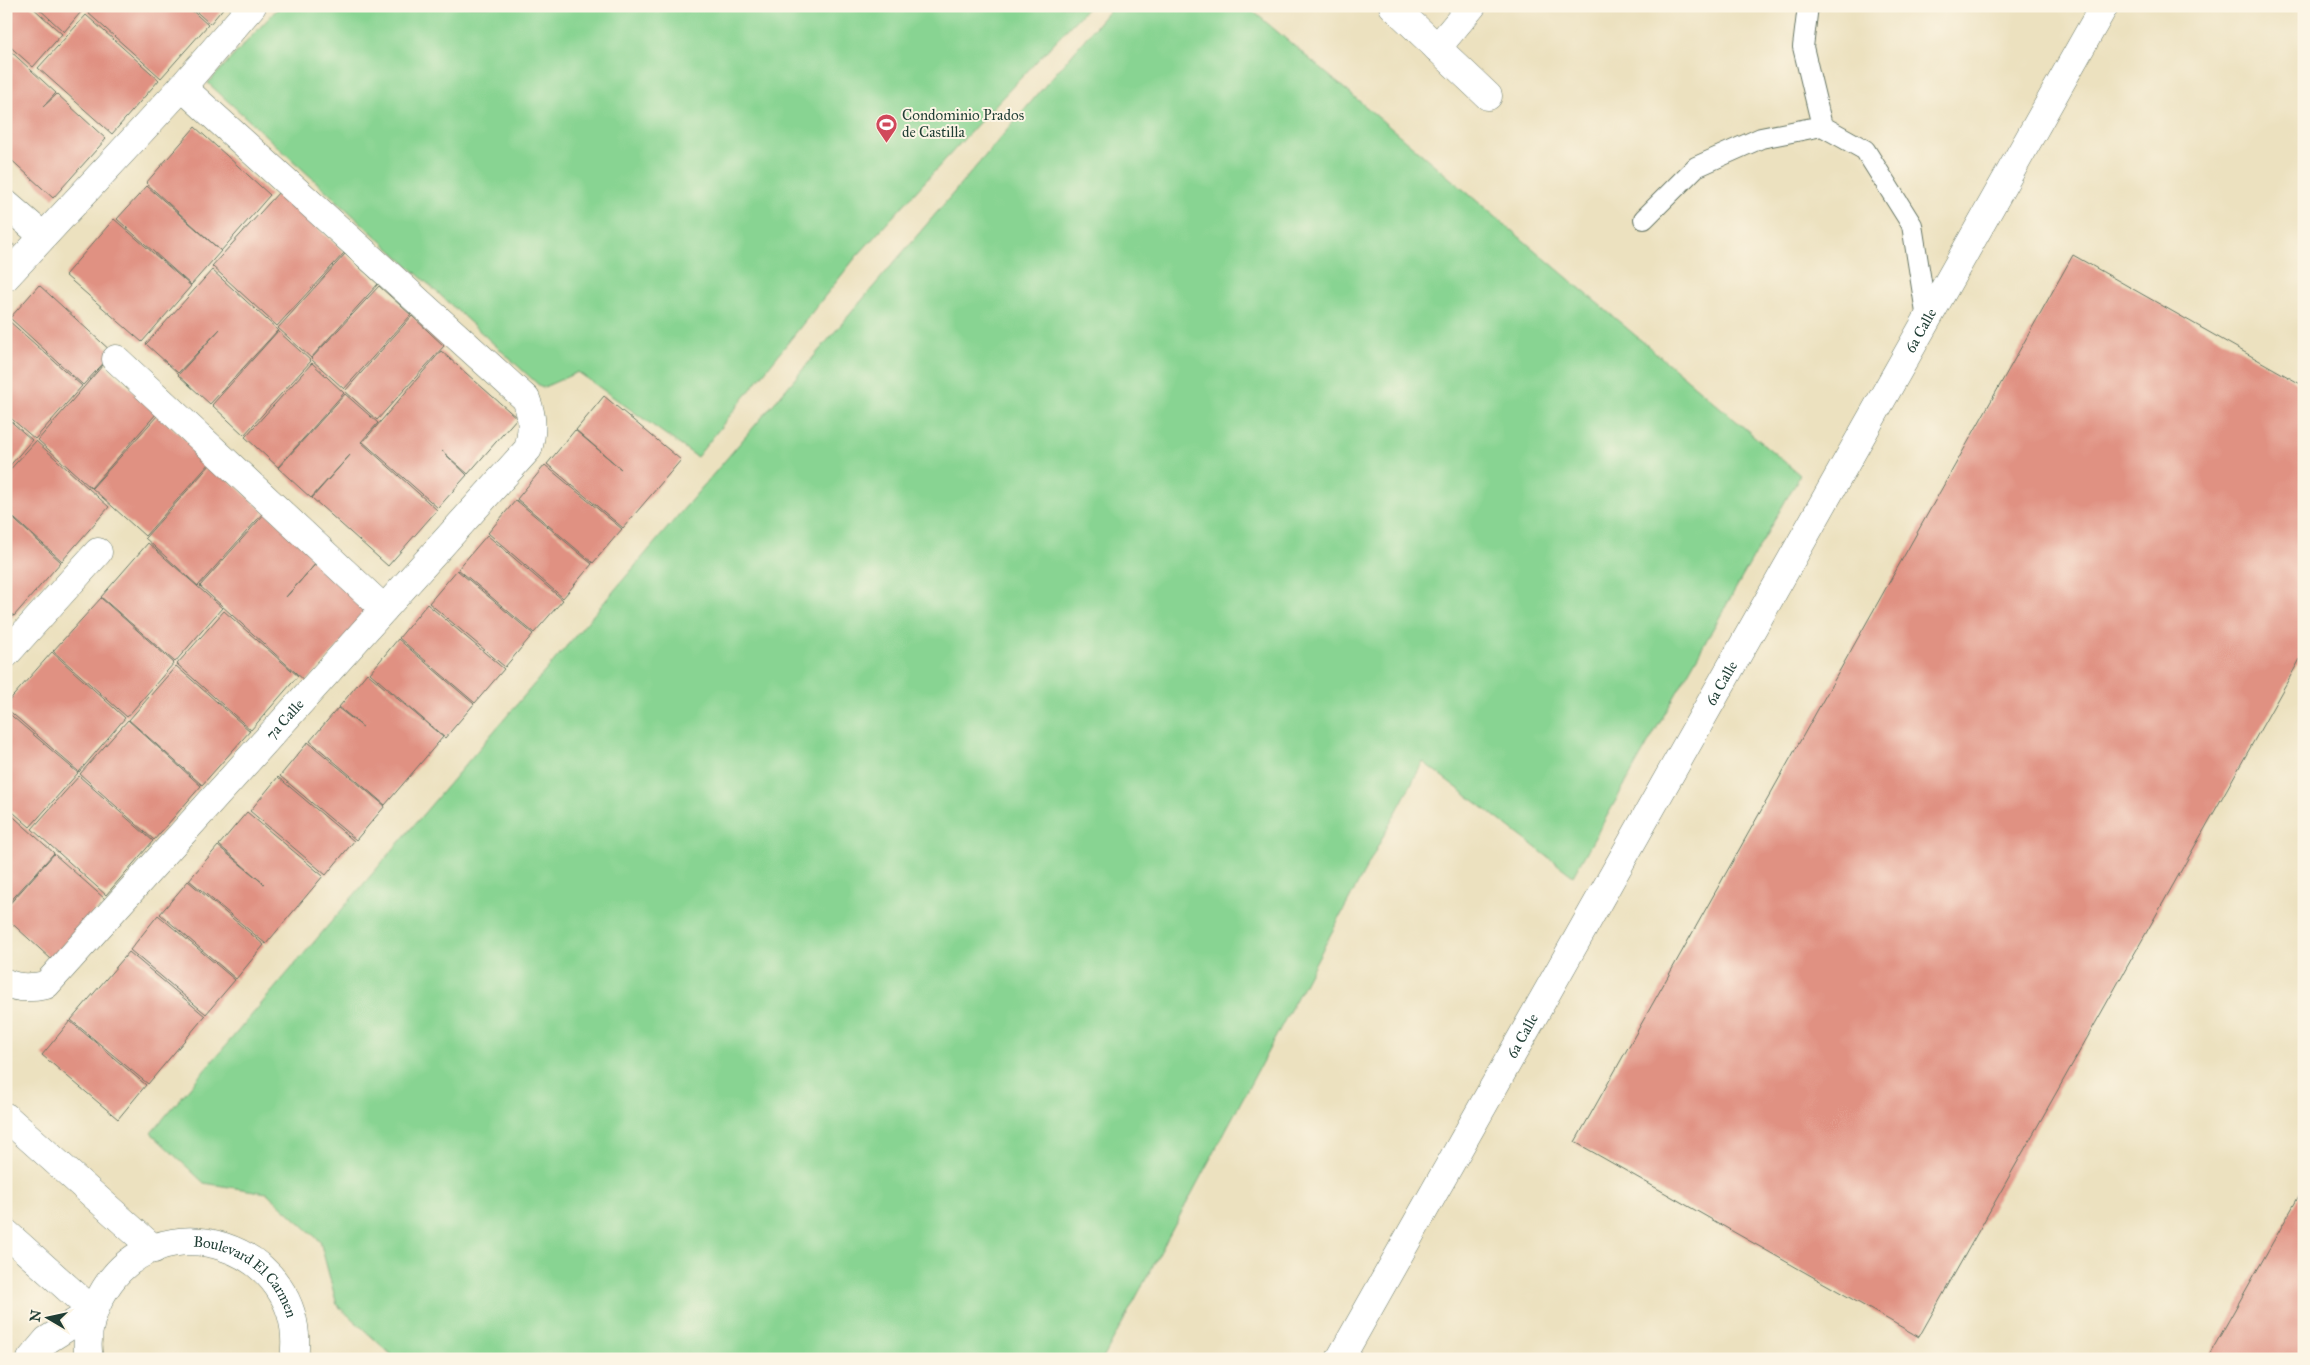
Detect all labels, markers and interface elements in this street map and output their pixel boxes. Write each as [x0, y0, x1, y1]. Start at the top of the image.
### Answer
place label: Condominio Prados de Castilla [902, 106, 1024, 141]
sports icon: Condominio Prados de Castilla [874, 112, 898, 143]
street label: 6a Calle [1901, 305, 1940, 356]
street label: 6a Calle [1702, 658, 1741, 709]
street label: 7a Calle [262, 695, 308, 743]
street label: 6a Calle [1503, 1011, 1542, 1061]
street label: Boulevard El Carmen [193, 1232, 301, 1320]
north arrow [22, 1292, 72, 1342]
text: N [26, 1309, 45, 1323]

